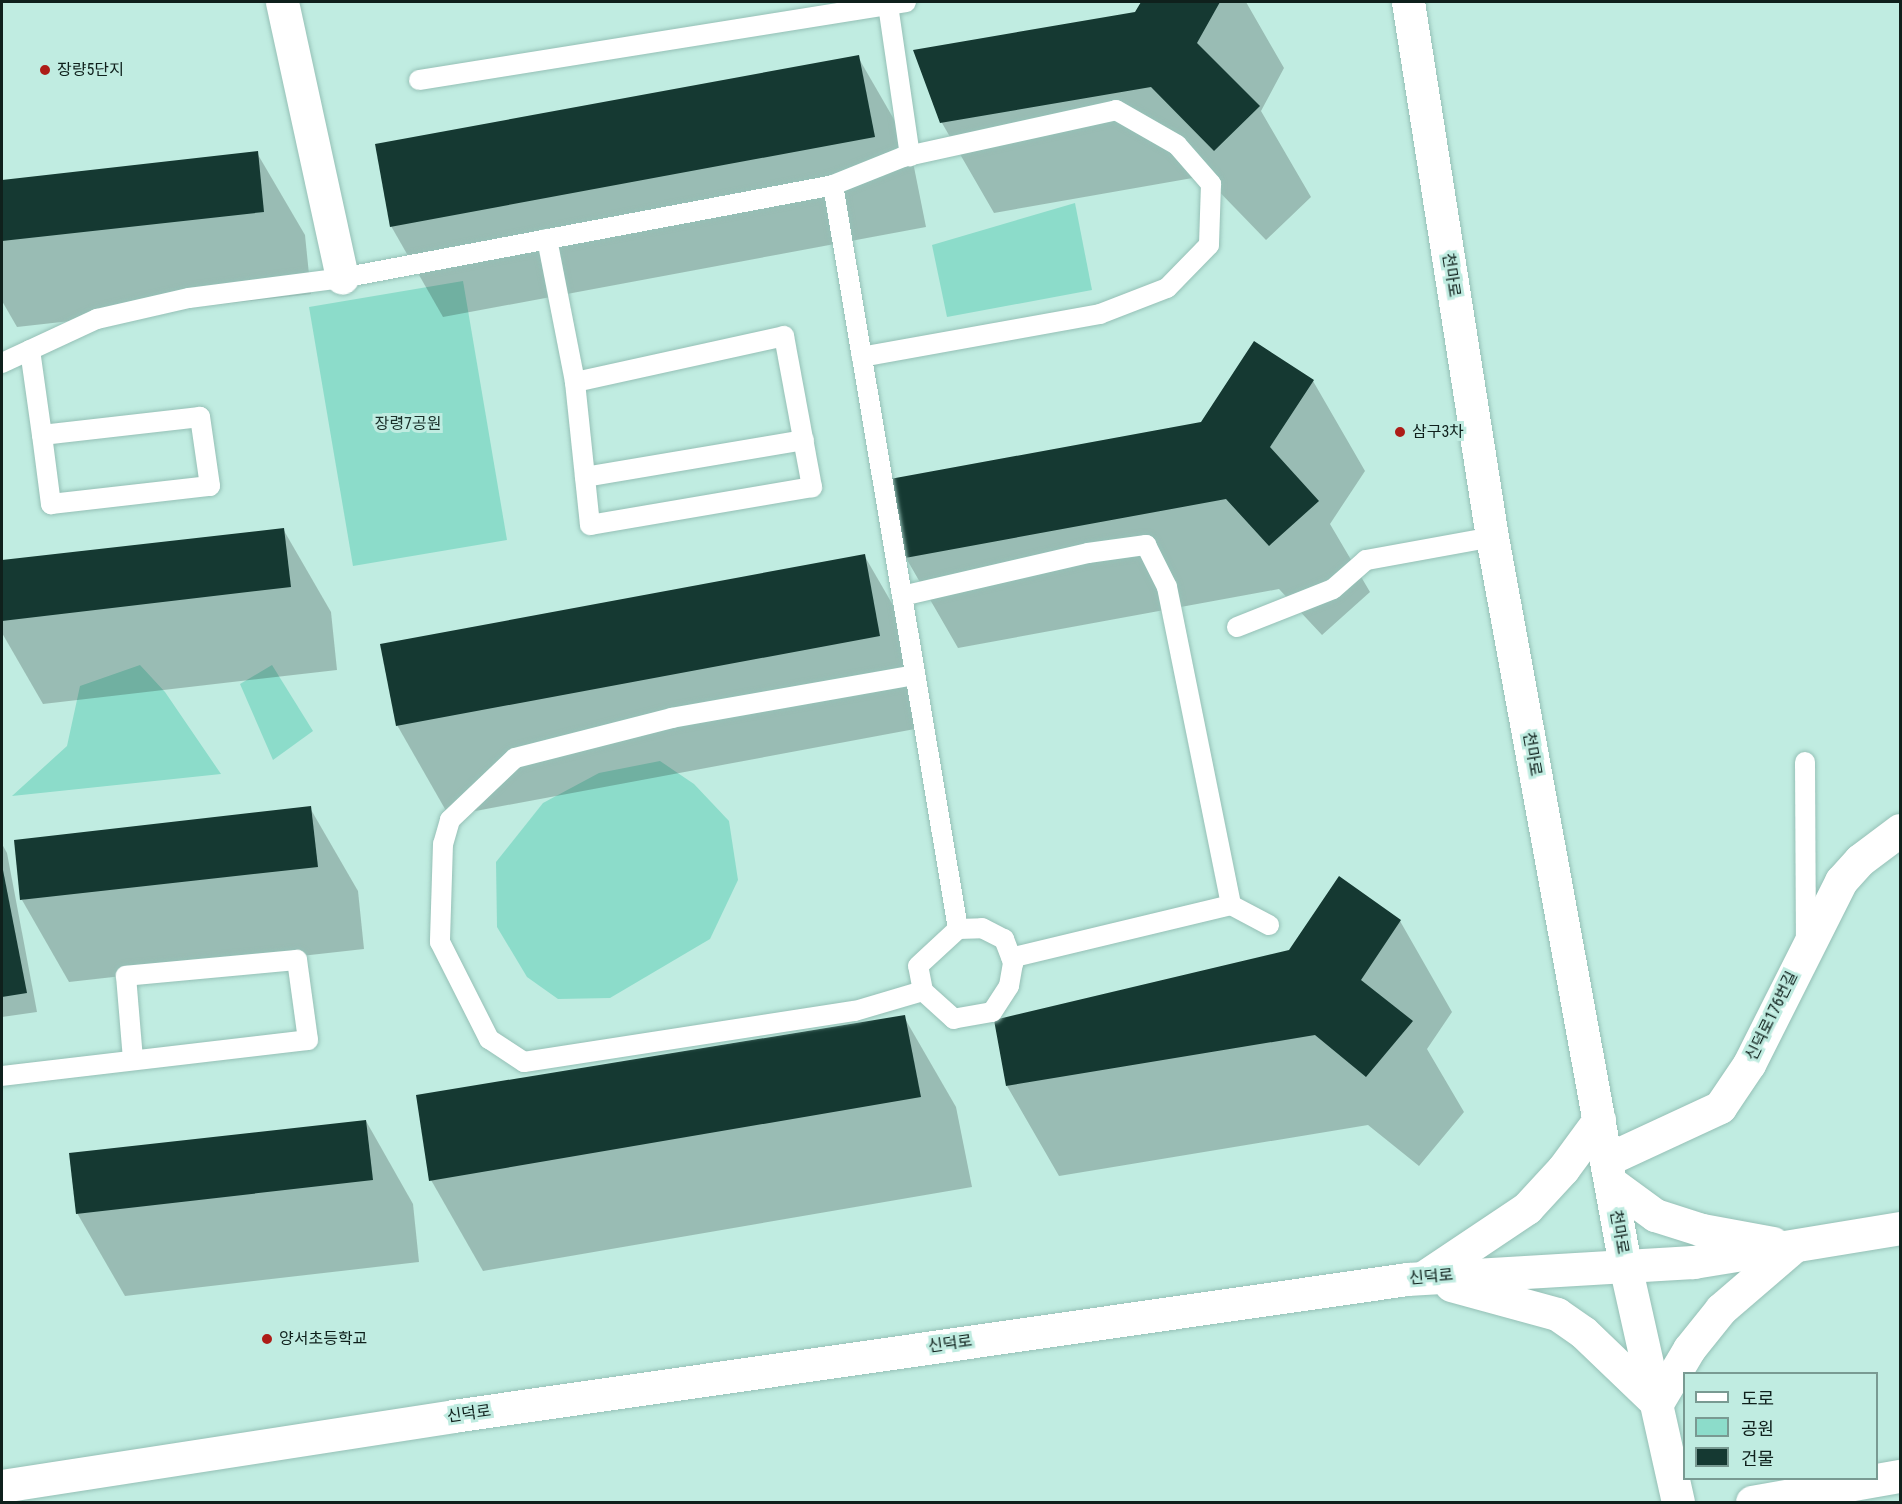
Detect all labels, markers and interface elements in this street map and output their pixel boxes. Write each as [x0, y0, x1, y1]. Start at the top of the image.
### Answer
place label: 장량5단지 [57, 60, 124, 80]
marker: 장량5단지 [38, 63, 52, 77]
street label: 천마로 [1438, 252, 1464, 298]
park label: 장령7공원 [375, 414, 441, 434]
place label: 삼구3차 [1412, 422, 1464, 442]
marker: 삼구3차 [1393, 425, 1407, 439]
street label: 천마로 [1519, 731, 1545, 777]
street label: 신덕로176번길 [1742, 968, 1802, 1064]
street label: 천마로 [1606, 1209, 1632, 1255]
street label: 신덕로 [1408, 1266, 1454, 1288]
place label: 양서초등학교 [279, 1329, 367, 1349]
street label: 신덕로 [927, 1331, 973, 1357]
marker: 양서초등학교 [260, 1332, 274, 1346]
legend [1683, 1372, 1878, 1480]
text: 도로 [1741, 1388, 1774, 1409]
street label: 신덕로 [446, 1401, 492, 1427]
text: 공원 [1741, 1418, 1774, 1439]
text: 건물 [1741, 1448, 1774, 1469]

